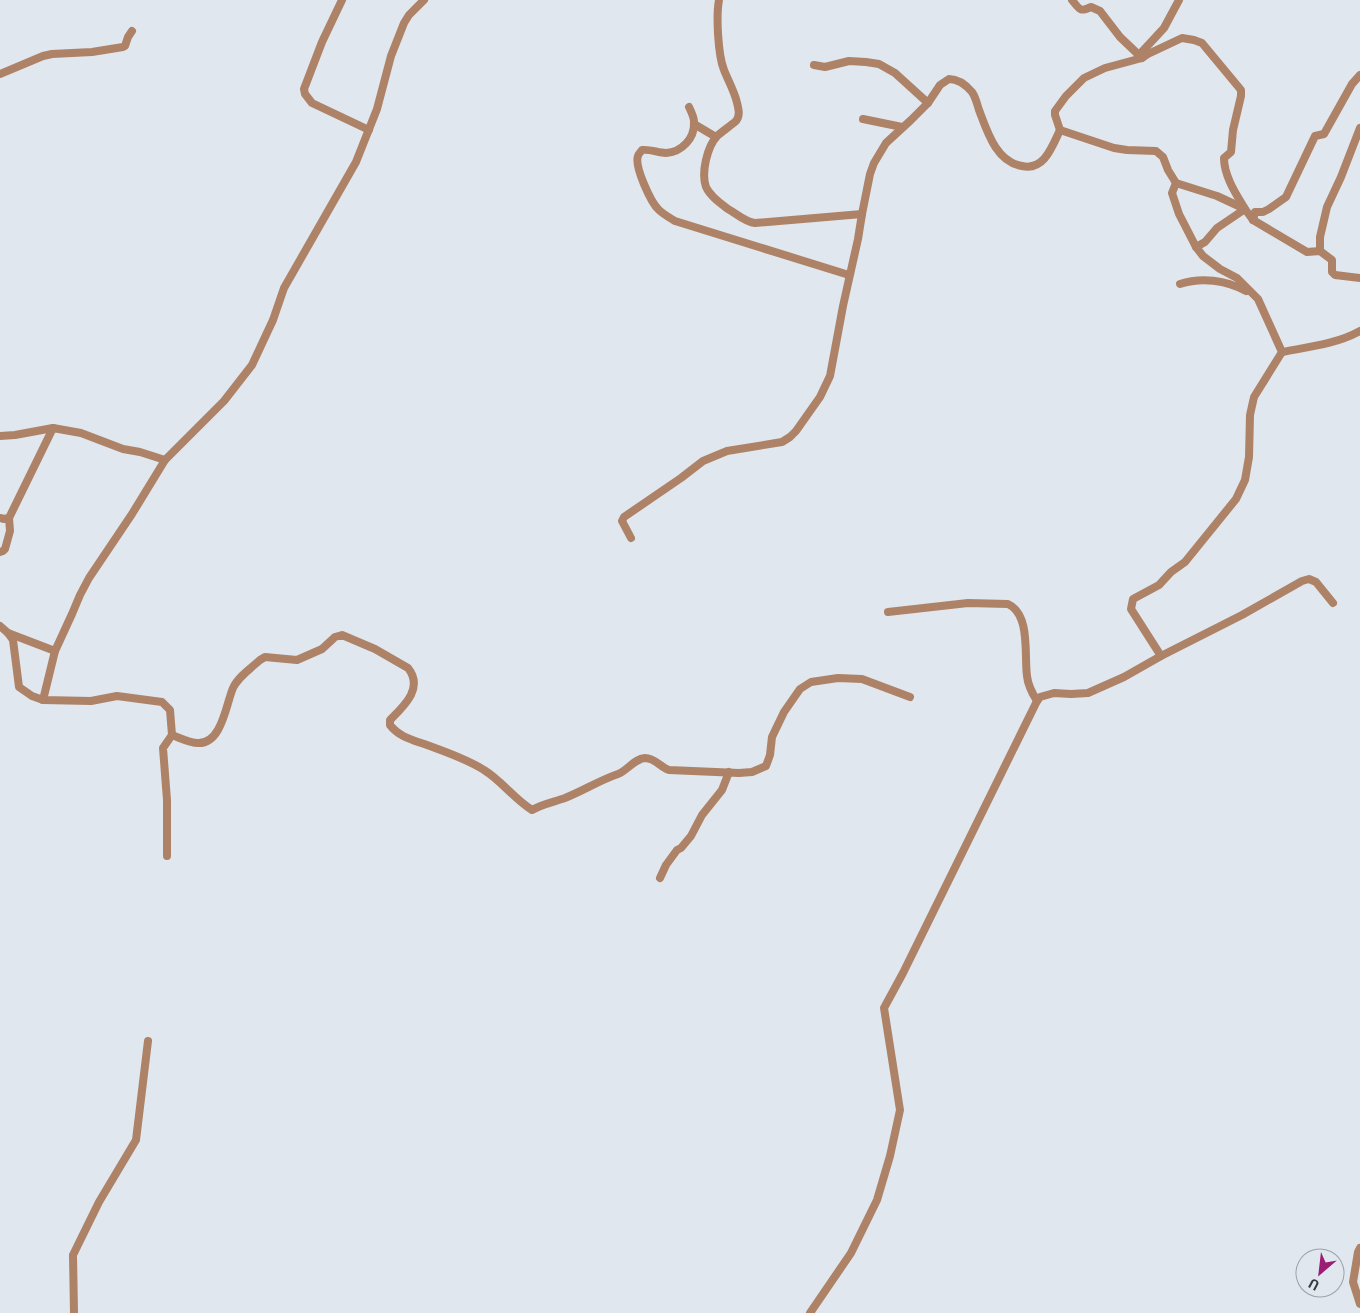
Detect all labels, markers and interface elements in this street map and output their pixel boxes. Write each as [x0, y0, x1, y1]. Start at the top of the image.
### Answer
north arrow [1295, 1248, 1345, 1298]
text: U [1306, 1275, 1322, 1294]

